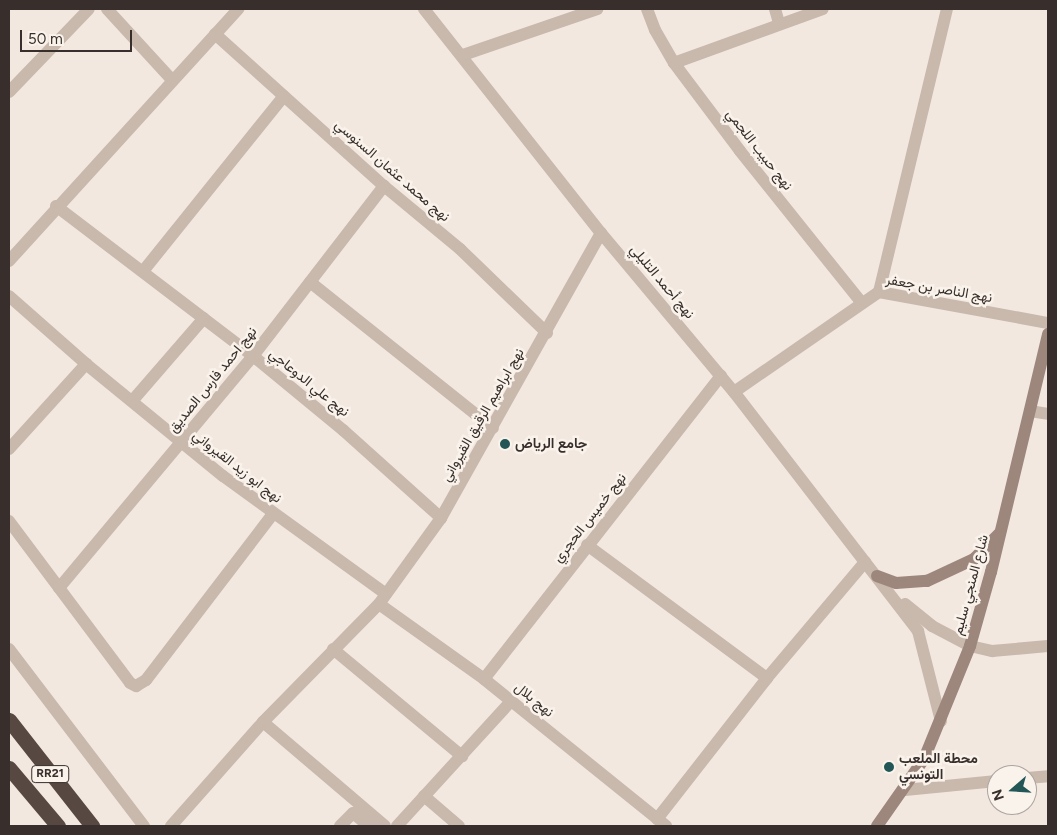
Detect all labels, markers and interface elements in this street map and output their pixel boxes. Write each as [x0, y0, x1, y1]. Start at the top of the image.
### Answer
scale bar [22, 20, 135, 52]
text: 50 m [28, 30, 63, 48]
street label: نهج حبيب اللجمي [722, 106, 796, 194]
street label: نهج محمد عثمان السنوسي [331, 116, 453, 226]
street label: نهج أحمد التليلي [626, 242, 698, 322]
street label: نهج الناصر بن جعفر [884, 271, 994, 307]
street label: نهج احمد فارس الصديق [165, 324, 261, 436]
street label: نهج علي الدوعاجي [265, 345, 353, 421]
street label: نهج ابراهيم الرقيق القيرواني [438, 345, 528, 485]
street label: نهج ابو زيد القيرواني [189, 427, 285, 507]
place label: جامع الرياض [515, 436, 587, 452]
marker: جامع الرياض [499, 438, 511, 450]
street label: نهج خميس الحجري [550, 470, 630, 566]
street label: شارع المنجي سليم [950, 533, 992, 637]
street label: نهج بلال [511, 679, 557, 721]
place label: محطة الملعب التونسي [899, 751, 978, 784]
marker: محطة الملعب التونسي [883, 761, 895, 773]
road number: RR21 [31, 764, 69, 784]
north arrow [987, 765, 1037, 815]
text: N [988, 787, 1008, 803]

